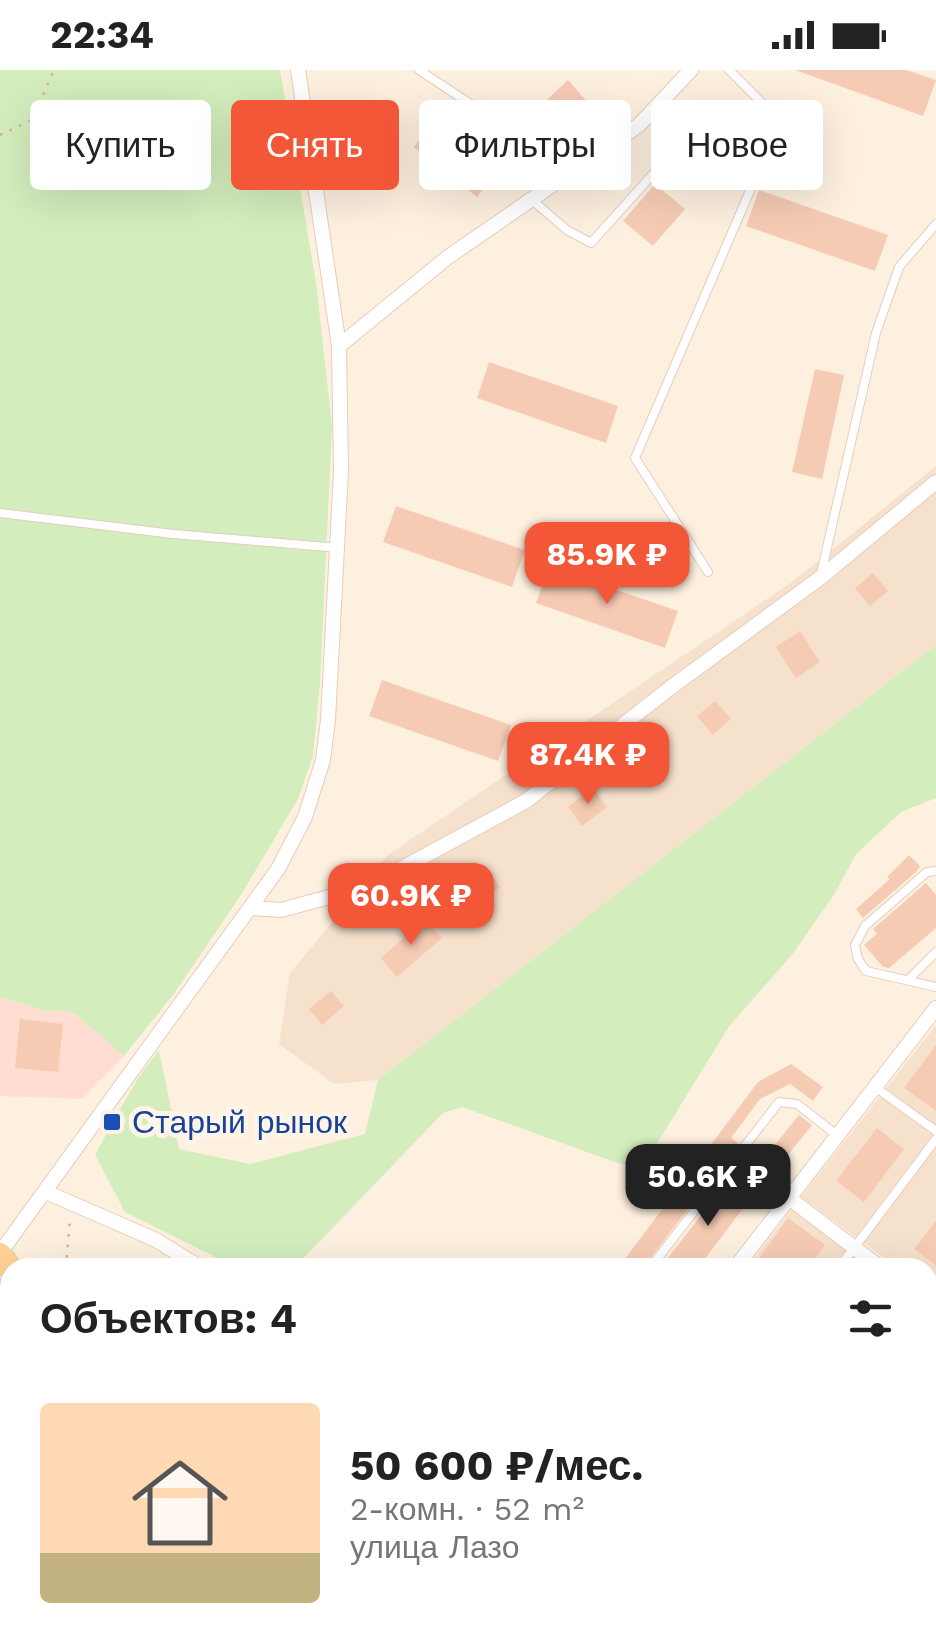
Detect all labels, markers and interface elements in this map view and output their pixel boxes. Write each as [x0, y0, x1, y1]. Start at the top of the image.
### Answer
text: 22:34 [50, 13, 154, 57]
chip: Купить [30, 100, 211, 190]
chip: Снять [231, 100, 399, 190]
chip: Фильтры [419, 100, 631, 190]
chip: Новое [651, 100, 823, 190]
pin: 85.9K ₽ [515, 522, 699, 607]
text: 85.9K ₽ [547, 535, 667, 573]
pin: 87.4K ₽ [496, 722, 680, 807]
text: 87.4K ₽ [529, 735, 647, 773]
pin: 60.9K ₽ [319, 863, 503, 948]
text: 60.9K ₽ [350, 876, 472, 914]
place label: Старый рынок [132, 1103, 348, 1141]
marker: Старый рынок [101, 1111, 123, 1133]
pin: 50.6K ₽ [616, 1144, 800, 1229]
text: 50.6K ₽ [648, 1157, 768, 1195]
icon: filters [843, 1291, 898, 1346]
text: Объектов: 4 [40, 1294, 297, 1343]
text: 50 600 ₽/мес. [350, 1441, 644, 1490]
icon: home [120, 1443, 240, 1563]
text: 2-комн. · 52 m² [350, 1490, 584, 1528]
text: улица Лазо [350, 1528, 519, 1566]

